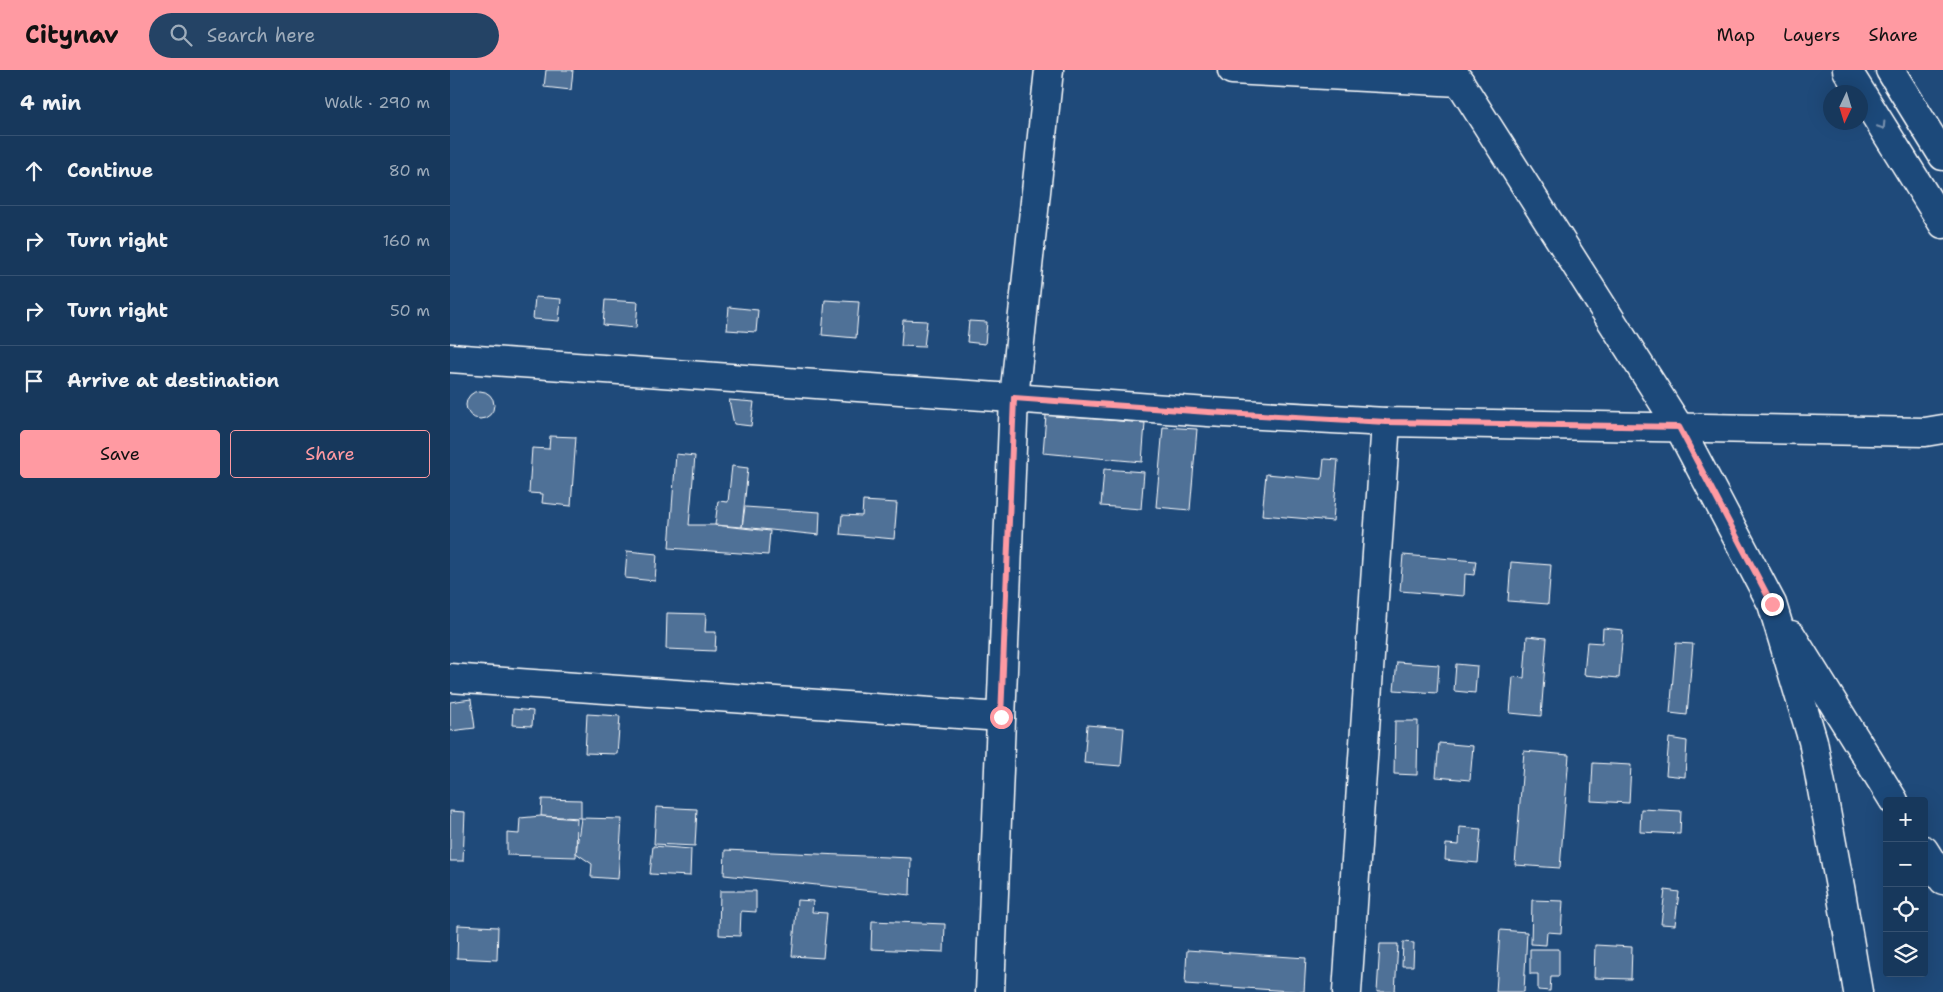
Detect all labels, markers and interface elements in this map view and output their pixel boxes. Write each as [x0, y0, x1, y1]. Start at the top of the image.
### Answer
search box [149, 13, 499, 58]
text: Citynav [25, 19, 119, 51]
icon: search [167, 21, 195, 49]
text: Search here [207, 23, 315, 48]
text: Map [1717, 23, 1755, 47]
text: Layers [1783, 23, 1840, 47]
text: Share [1868, 23, 1918, 47]
north arrow [1823, 85, 1868, 130]
text: 4 min [20, 89, 81, 117]
text: Walk · 290 m [324, 92, 430, 113]
one-way arrow [1875, 121, 1885, 130]
icon: ahead [20, 157, 48, 185]
text: Continue [67, 158, 153, 183]
text: 80 m [389, 160, 430, 181]
icon: right [20, 227, 48, 255]
text: Turn right [67, 228, 168, 253]
text: 160 m [383, 230, 430, 251]
icon: right [20, 297, 48, 325]
text: Turn right [67, 298, 168, 323]
text: 50 m [390, 300, 430, 321]
icon: arrive [20, 367, 48, 395]
text: Arrive at destination [67, 368, 279, 393]
button: Save [20, 430, 220, 478]
button: Share [230, 430, 430, 478]
route end [1761, 593, 1784, 616]
route start [990, 706, 1013, 729]
map controls [1883, 797, 1928, 977]
button: + [1883, 797, 1928, 842]
button: − [1883, 842, 1928, 887]
button: locate [1883, 887, 1928, 932]
button: layers [1883, 932, 1928, 977]

